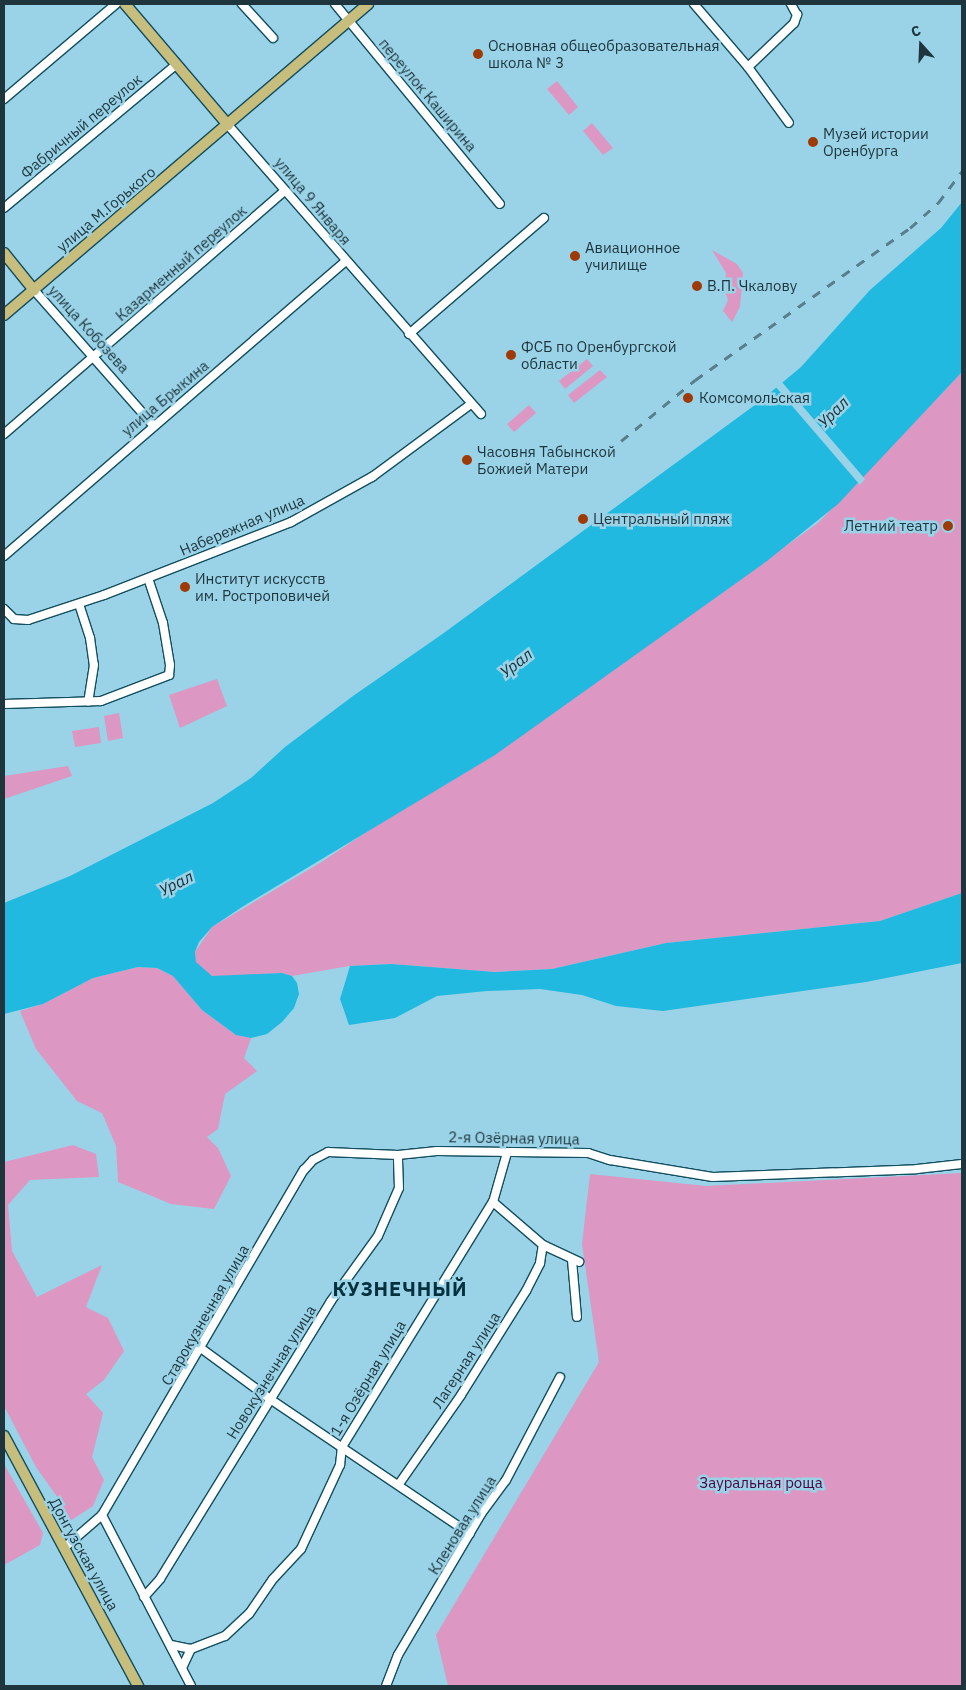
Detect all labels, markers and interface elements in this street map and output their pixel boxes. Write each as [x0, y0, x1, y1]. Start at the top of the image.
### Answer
north arrow [896, 20, 946, 70]
text: С [909, 21, 923, 41]
street label: переулок Каширина [375, 35, 481, 155]
place label: Основная общеобразовательная школа № 3 [488, 36, 720, 71]
marker: Основная общеобразовательная школа № 3 [472, 48, 484, 60]
street label: Фабричный переулок [17, 70, 145, 182]
place label: Музей истории Оренбурга [823, 124, 929, 159]
marker: Музей истории Оренбурга [807, 136, 819, 148]
street label: улица 9 Января [271, 153, 355, 249]
street label: улица М.Горького [53, 162, 159, 256]
street label: Казарменный переулок [112, 201, 250, 325]
place label: Авиационное училище [585, 238, 680, 273]
marker: Авиационное училище [569, 250, 581, 262]
place label: В.П. Чкалову [707, 277, 797, 295]
marker: В.П. Чкалову [691, 280, 703, 292]
street label: улица Кобозева [45, 281, 133, 377]
place label: ФСБ по Оренбургской области [521, 337, 677, 372]
marker: ФСБ по Оренбургской области [505, 349, 517, 361]
street label: улица Брыкина [118, 356, 212, 440]
place label: Комсомольская [699, 389, 810, 407]
marker: Комсомольская [681, 391, 695, 405]
water label: Урал [814, 393, 852, 431]
place label: Часовня Табынской Божией Матери [477, 442, 616, 477]
marker: Часовня Табынской Божией Матери [461, 454, 473, 466]
street label: Набережная улица [177, 491, 307, 559]
place label: Центральный пляж [593, 510, 730, 528]
marker: Центральный пляж [577, 513, 589, 525]
place label: Летний театр [844, 517, 938, 535]
marker: Летний театр [942, 520, 954, 532]
place label: Институт искусств им. Ростроповичей [195, 569, 330, 604]
marker: Институт искусств им. Ростроповичей [179, 581, 191, 593]
water label: Урал [496, 644, 536, 682]
water label: Урал [156, 866, 196, 900]
street label: 2-я Озёрная улица [448, 1128, 580, 1148]
street label: Старокузнечная улица [157, 1241, 253, 1389]
district label: КУЗНЕЧНЫЙ [331, 1276, 469, 1300]
street label: Новокузнечная улица [223, 1302, 319, 1442]
street label: Лагерная улица [428, 1308, 504, 1412]
street label: 1-я Озёрная улица [326, 1317, 410, 1439]
street label: Кленовая улица [424, 1472, 500, 1578]
park label: Зауральная роща [699, 1474, 823, 1492]
street label: Донгузская улица [45, 1494, 123, 1614]

